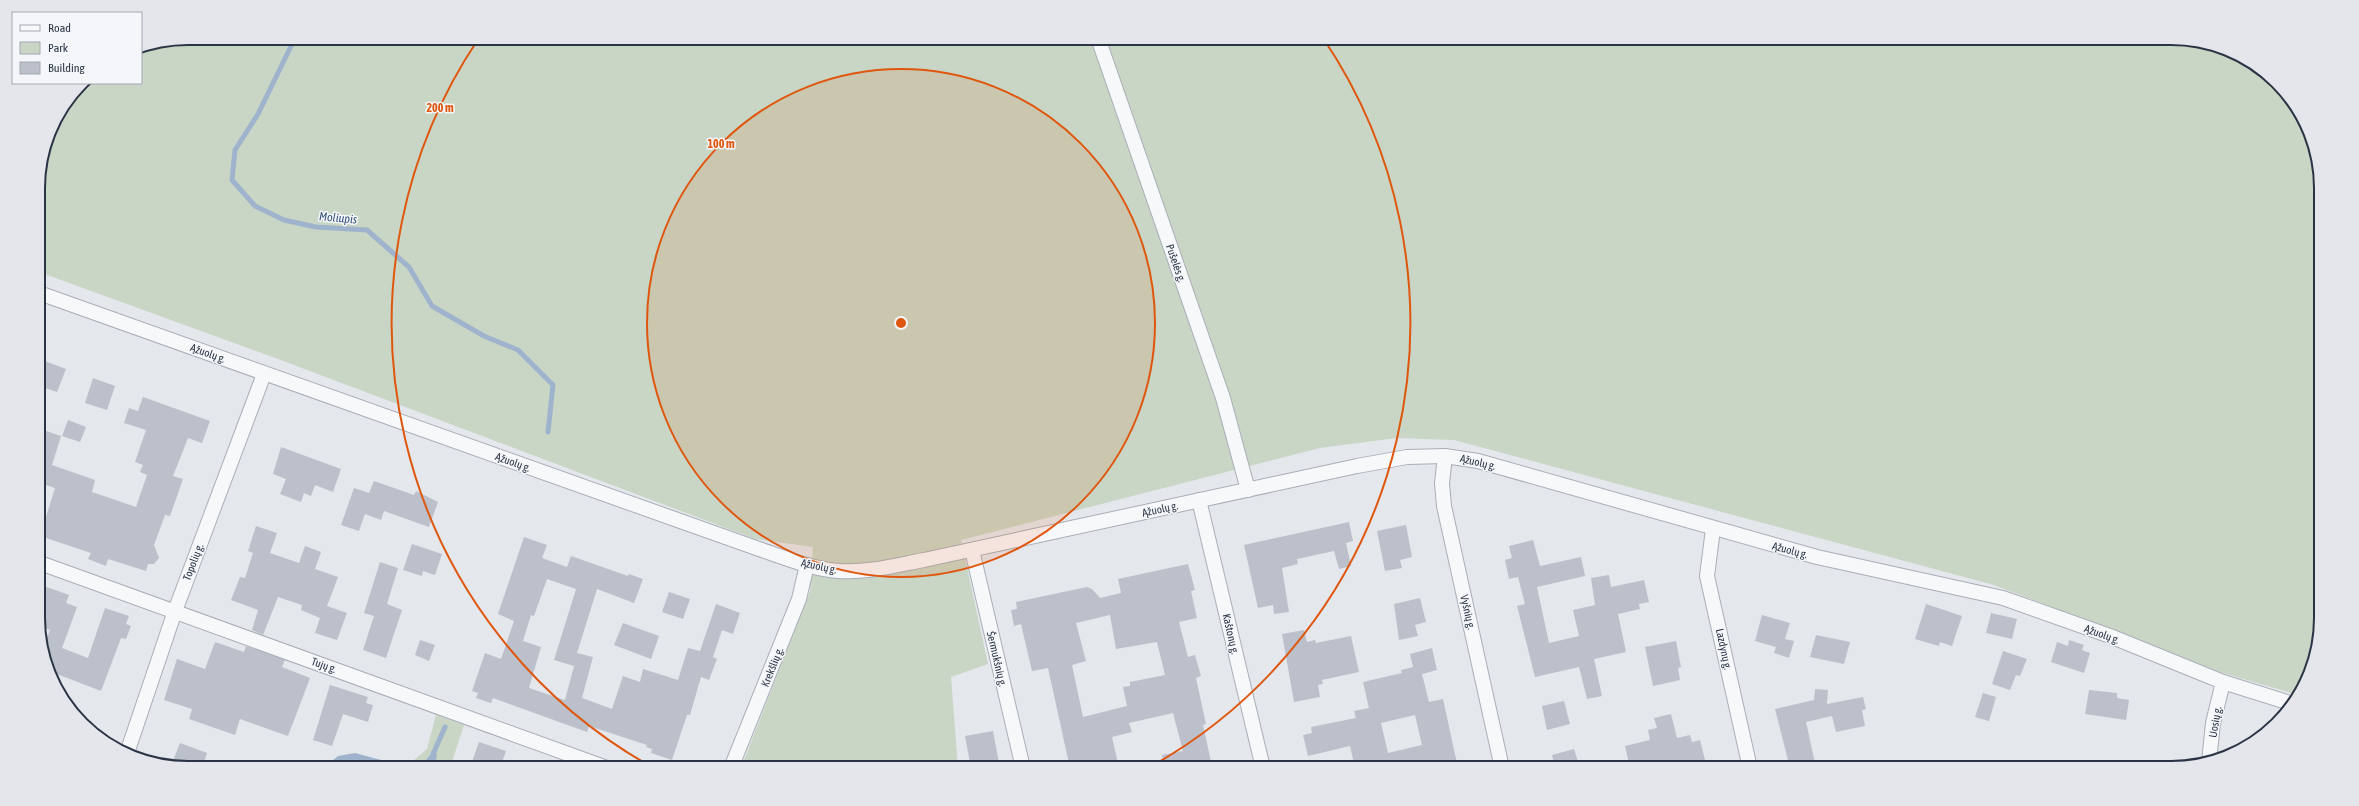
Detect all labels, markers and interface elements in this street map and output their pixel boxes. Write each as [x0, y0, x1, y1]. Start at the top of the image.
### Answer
legend [12, 12, 142, 84]
text: Road [48, 21, 71, 35]
text: Park [48, 41, 69, 55]
text: Building [48, 61, 86, 75]
text: 200 m [426, 101, 454, 115]
text: 100 m [707, 137, 735, 151]
water label: Moliupis [318, 209, 358, 227]
street label: Pušelės g. [1164, 242, 1188, 284]
centre of rings [894, 316, 908, 330]
street label: Ąžuolų g. [189, 341, 227, 365]
street label: Ąžuolų g. [494, 450, 532, 474]
street label: Ąžuolų g. [1459, 452, 1497, 472]
street label: Ąžuolų g. [1141, 499, 1179, 519]
street label: Ąžuolų g. [1771, 540, 1809, 560]
street label: Topolių g. [180, 542, 206, 582]
street label: Ąžuolų g. [800, 556, 838, 576]
street label: Vyšnių g. [1458, 594, 1478, 631]
street label: Kaštonų g. [1221, 613, 1241, 655]
street label: Ąžuolų g. [2083, 622, 2121, 646]
street label: Lazdynų g. [1714, 627, 1734, 671]
street label: Šermukšnių g. [985, 630, 1009, 688]
street label: Krekšlių g. [759, 646, 785, 688]
street label: Tujų g. [310, 655, 338, 675]
street label: Uosių g. [2206, 705, 2224, 739]

